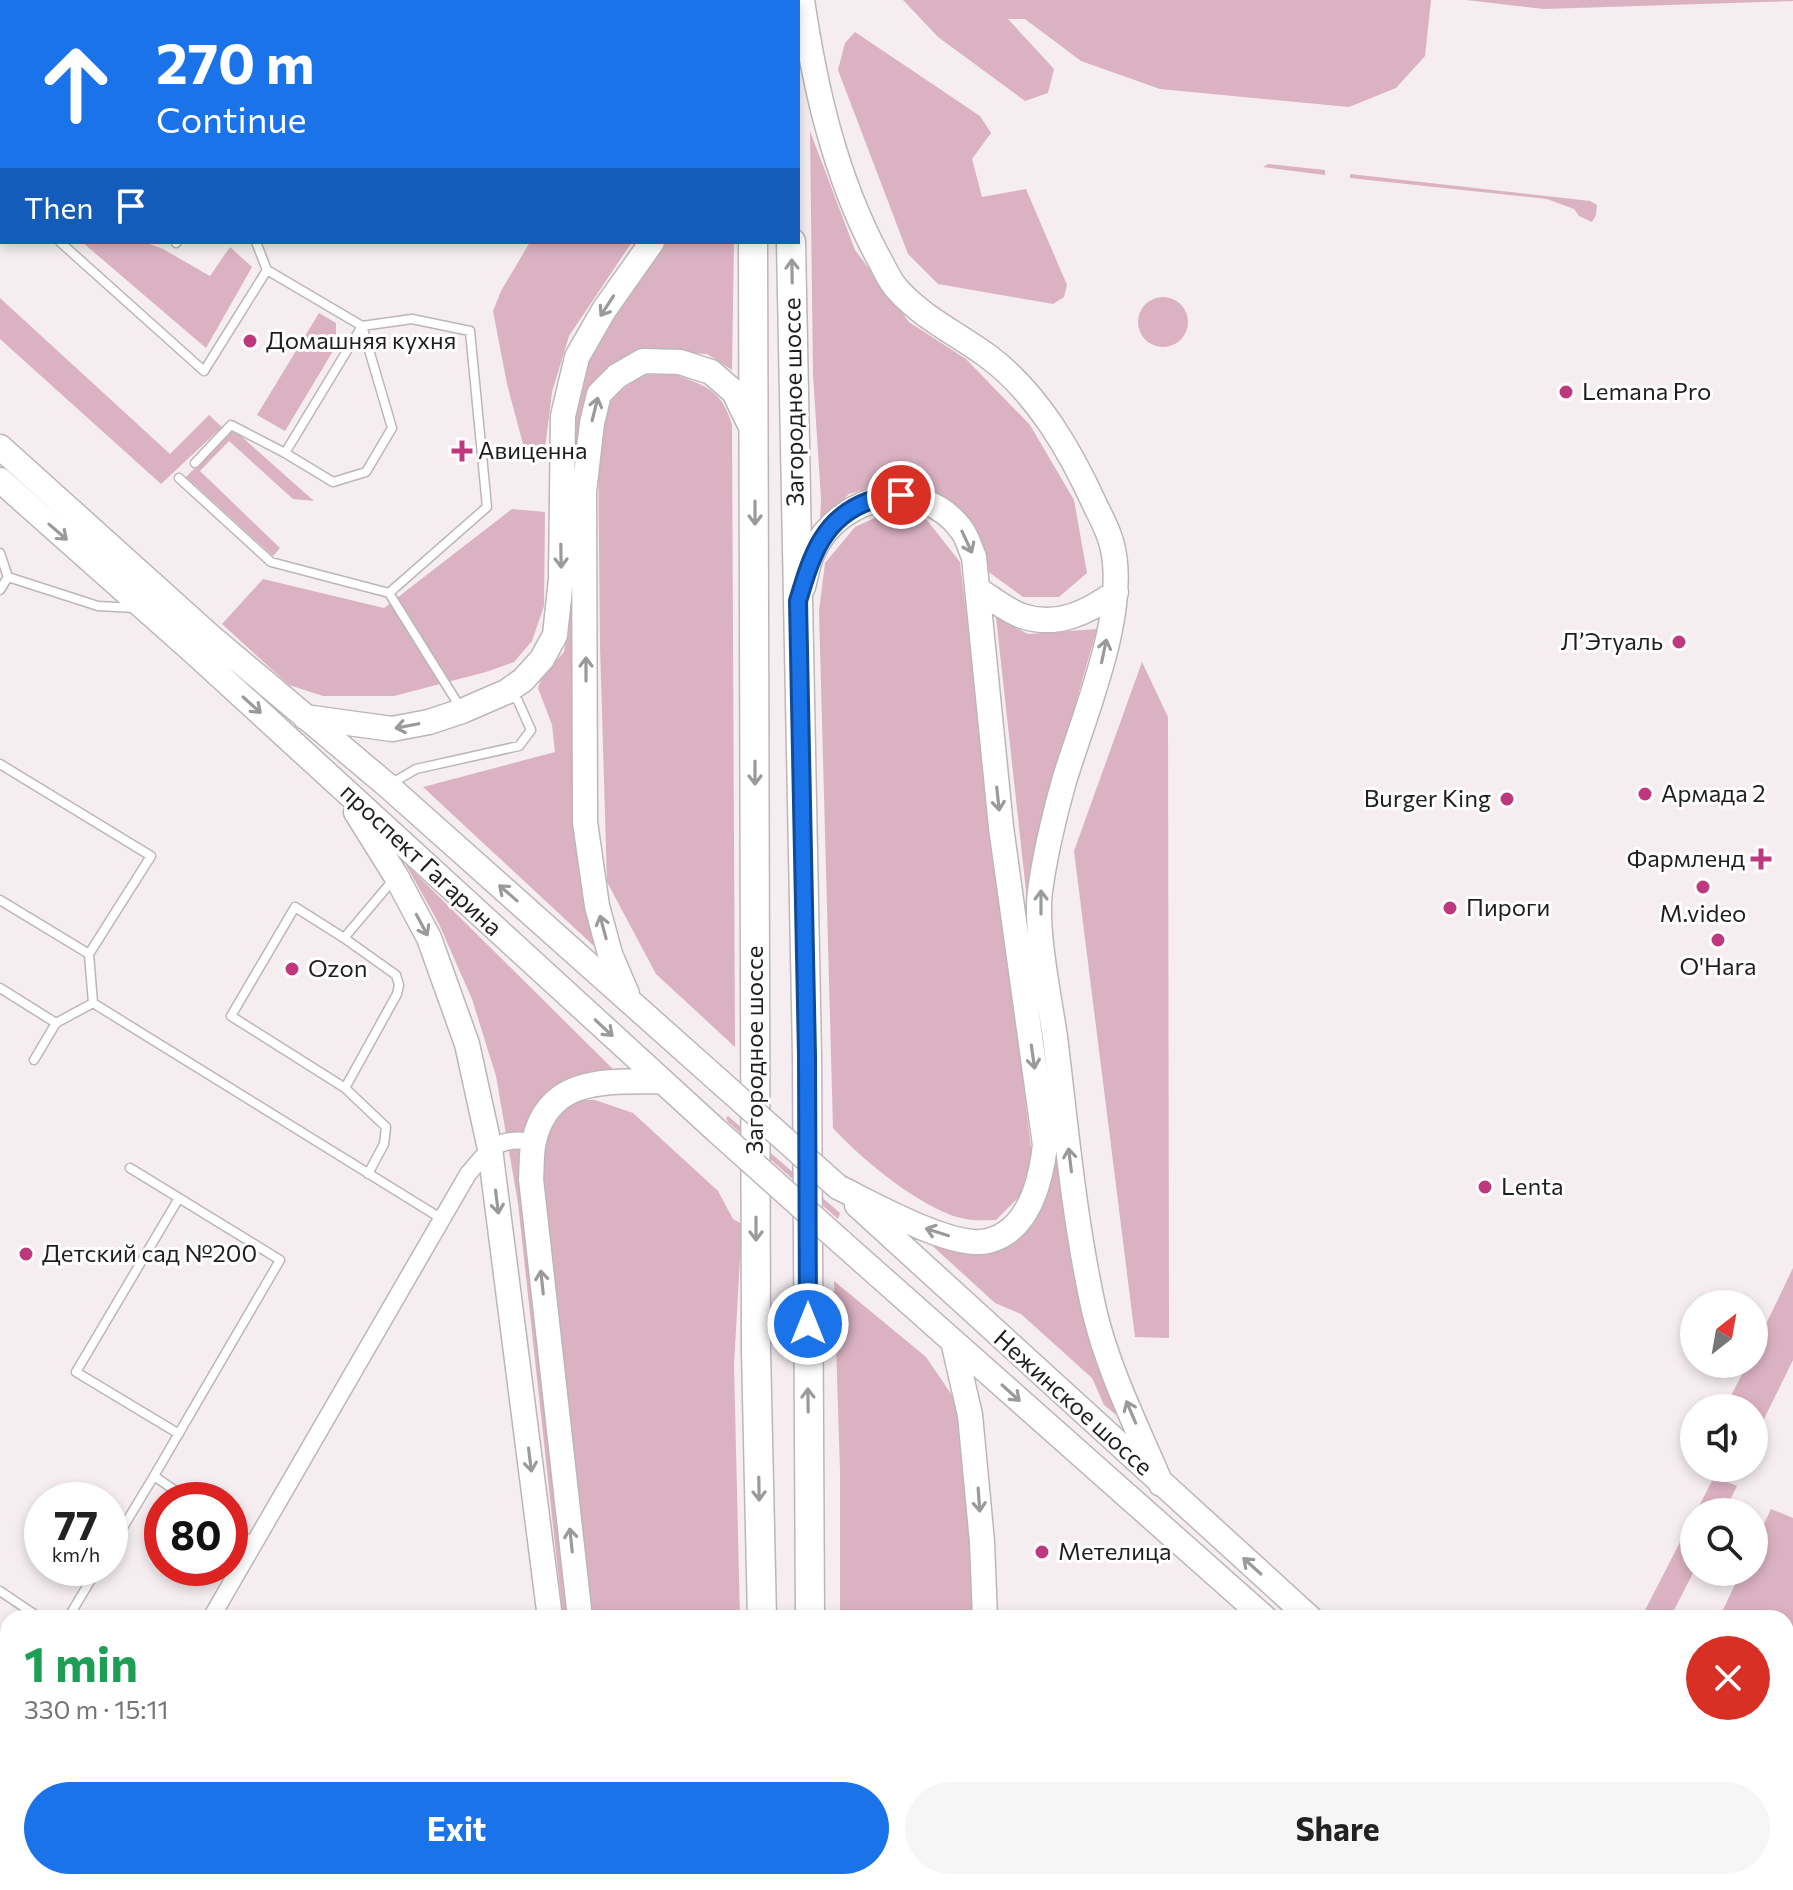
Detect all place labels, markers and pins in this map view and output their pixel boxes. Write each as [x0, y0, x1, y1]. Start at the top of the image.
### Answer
place label: Домашняя кухня [266, 325, 456, 354]
marker: Домашняя кухня [241, 332, 259, 350]
place label: Lemana Pro [1582, 376, 1711, 405]
marker: Lemana Pro [1557, 383, 1575, 401]
place label: Авиценна [478, 435, 587, 464]
marker: Авиценна [453, 442, 471, 460]
pin [867, 461, 935, 529]
place label: Л’Этуаль [1561, 626, 1663, 655]
marker: Л’Этуаль [1670, 633, 1688, 651]
place label: Армада 2 [1661, 778, 1766, 807]
place label: Burger King [1364, 783, 1491, 812]
marker: Армада 2 [1636, 785, 1654, 803]
marker: Burger King [1498, 790, 1516, 808]
place label: Фармленд [1627, 843, 1745, 872]
marker: Фармленд [1752, 850, 1770, 868]
marker: M.video [1694, 878, 1712, 896]
place label: Пироги [1466, 892, 1550, 921]
place label: M.video [1660, 898, 1746, 927]
marker: Пироги [1441, 899, 1459, 917]
marker: O'Hara [1709, 931, 1727, 949]
place label: O'Hara [1680, 951, 1756, 980]
place label: Ozon [308, 953, 368, 982]
marker: Ozon [283, 960, 301, 978]
place label: Lenta [1501, 1171, 1564, 1200]
marker: Lenta [1476, 1178, 1494, 1196]
place label: Детский сад №200 [42, 1238, 257, 1267]
marker: Детский сад №200 [17, 1245, 35, 1263]
place label: Метелица [1058, 1536, 1171, 1565]
marker: Метелица [1033, 1543, 1051, 1561]

